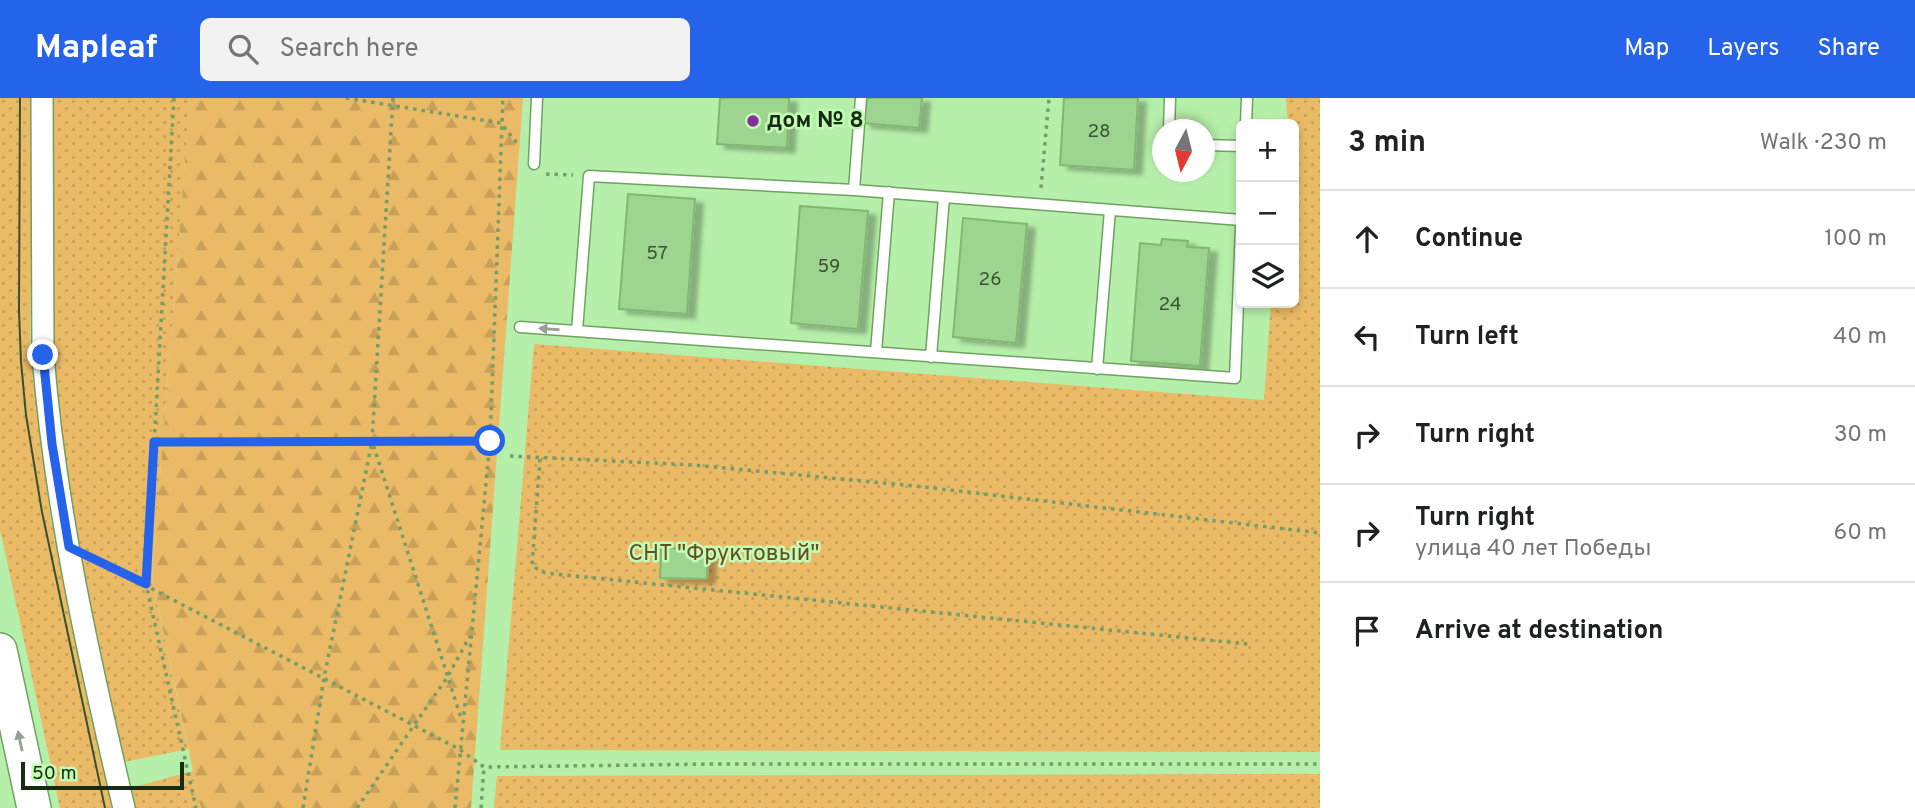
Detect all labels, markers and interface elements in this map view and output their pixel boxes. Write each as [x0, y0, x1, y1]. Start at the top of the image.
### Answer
search box [200, 18, 690, 81]
text: Mapleaf [35, 28, 158, 70]
icon: search [224, 30, 262, 68]
text: Search here [280, 33, 418, 66]
text: Map [1624, 34, 1669, 64]
text: Layers [1707, 34, 1779, 64]
text: Share [1817, 34, 1880, 64]
place label: дом № 8 [767, 107, 864, 136]
marker: дом № 8 [745, 113, 761, 129]
north arrow [1152, 119, 1215, 182]
map controls [1236, 119, 1299, 308]
button: + [1236, 119, 1299, 182]
house number: 28 [1087, 120, 1111, 144]
text: 3 min [1348, 125, 1426, 162]
text: Walk · 230 m [1760, 129, 1887, 158]
button: − [1236, 182, 1299, 245]
icon: ahead [1348, 220, 1386, 258]
text: Continue [1415, 223, 1523, 256]
text: 100 m [1824, 225, 1887, 254]
house number: 57 [646, 242, 668, 266]
button: layers [1236, 245, 1299, 308]
house number: 59 [818, 255, 840, 279]
house number: 26 [979, 268, 1001, 292]
house number: 24 [1158, 293, 1182, 317]
icon: left [1348, 318, 1386, 356]
text: Turn left [1415, 321, 1519, 354]
one-way arrow [537, 323, 559, 334]
text: 40 m [1833, 323, 1887, 352]
route end [27, 339, 58, 370]
icon: right [1348, 416, 1386, 454]
text: Turn right [1415, 419, 1535, 452]
text: 30 m [1834, 421, 1887, 450]
route start [474, 425, 505, 456]
text: Turn right [1415, 502, 1535, 535]
icon: right [1348, 514, 1386, 552]
text: 60 m [1834, 519, 1887, 548]
text: улица 40 лет Победы [1415, 535, 1651, 564]
park label: СНТ "Фруктовый" [628, 540, 820, 569]
icon: arrive [1348, 612, 1386, 650]
text: Arrive at destination [1415, 615, 1663, 648]
one-way arrow [14, 730, 25, 752]
scale bar [21, 759, 184, 791]
text: 50 m [32, 762, 77, 786]

